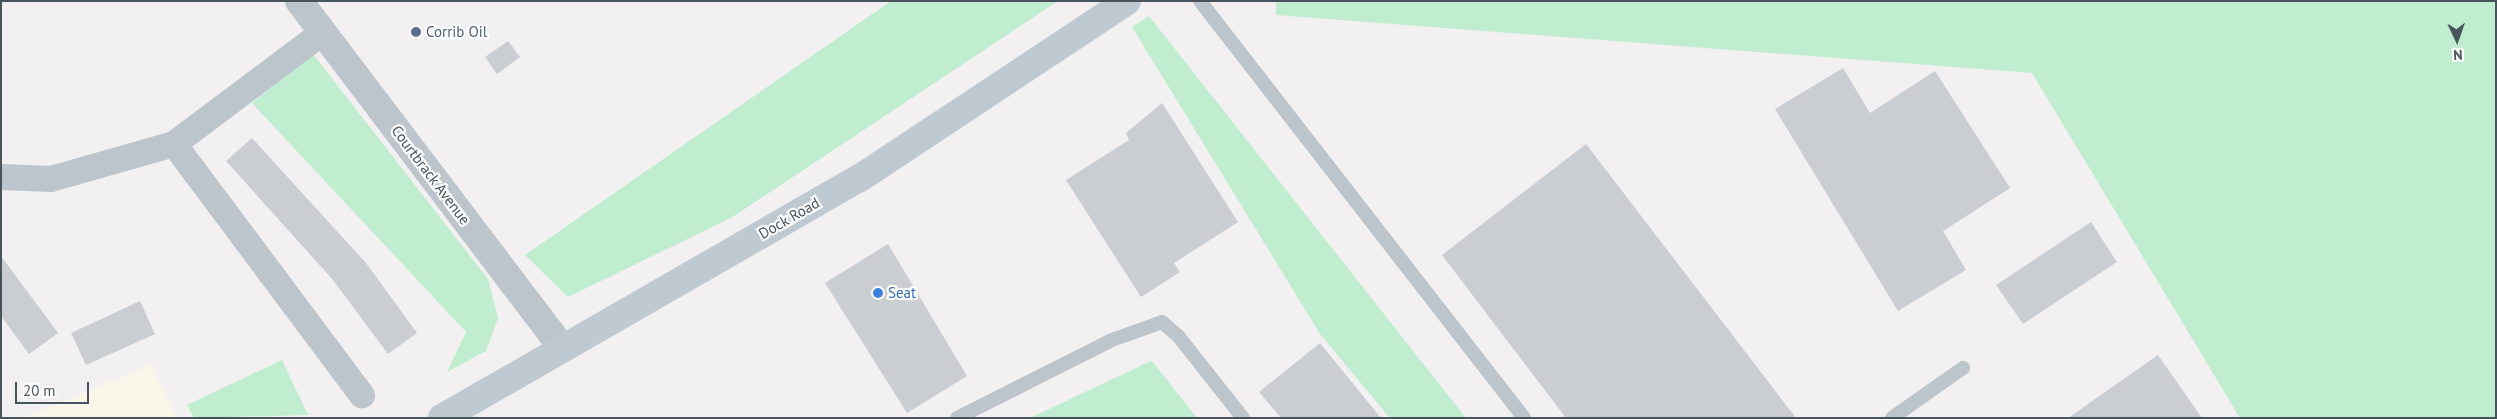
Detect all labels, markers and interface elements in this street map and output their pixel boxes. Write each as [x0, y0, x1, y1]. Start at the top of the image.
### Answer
north arrow [2432, 15, 2482, 65]
place label: Corrib Oil [426, 23, 487, 41]
marker: Corrib Oil [410, 26, 422, 38]
text: N [2453, 46, 2463, 64]
street label: Courtbrack Avenue [388, 122, 474, 228]
street label: Dock Road [755, 193, 823, 243]
place label: Seat [888, 284, 916, 302]
marker: Seat [872, 287, 884, 299]
scale bar [18, 372, 91, 404]
text: 20 m [23, 381, 56, 400]

